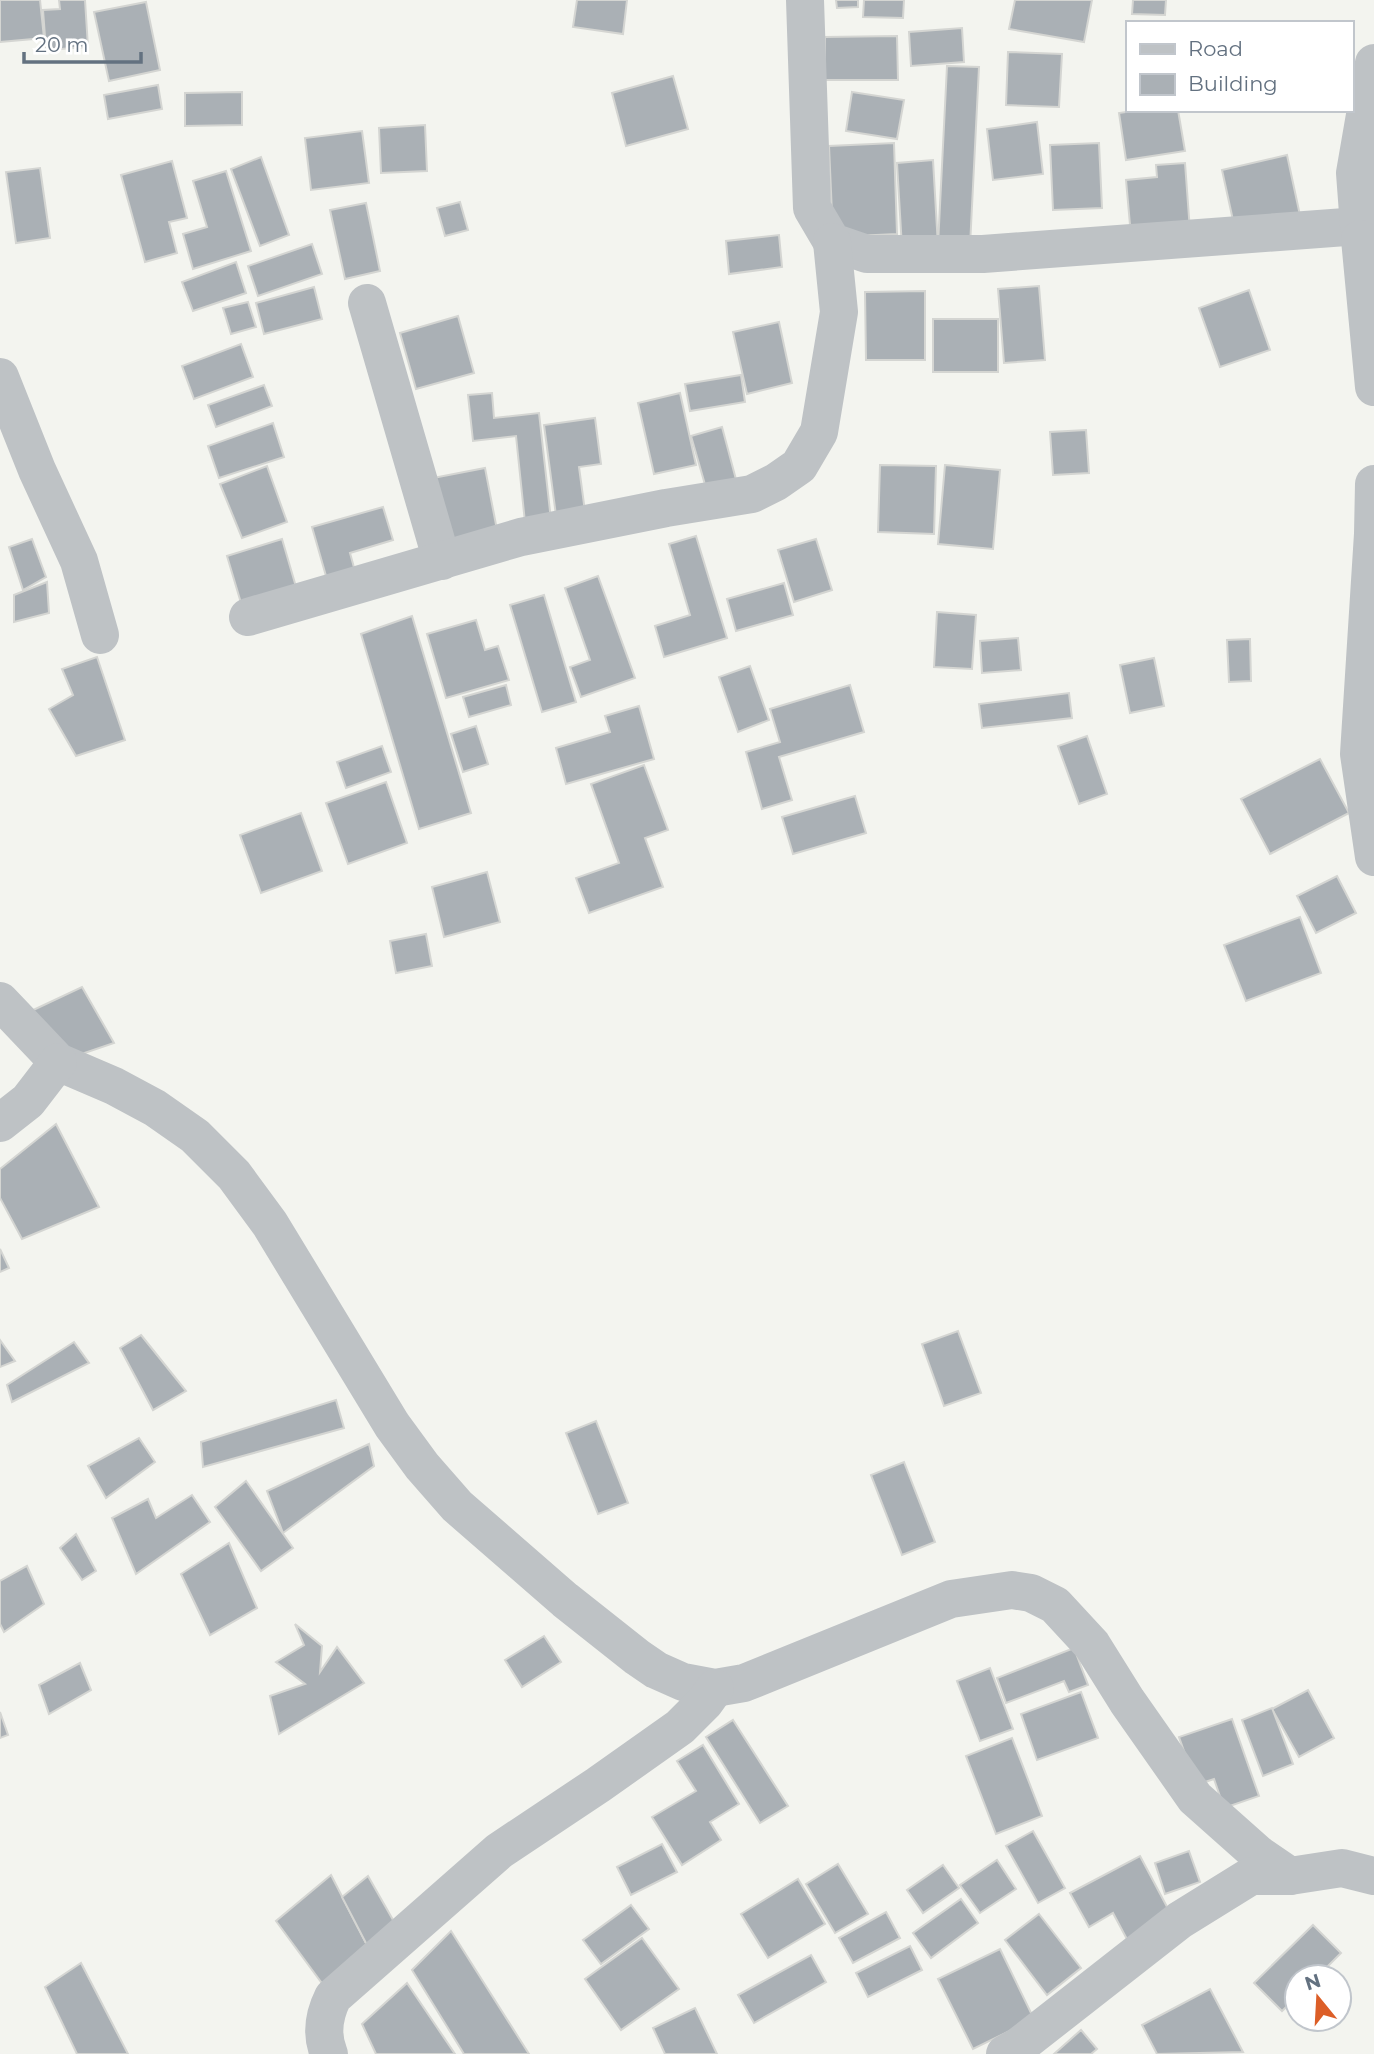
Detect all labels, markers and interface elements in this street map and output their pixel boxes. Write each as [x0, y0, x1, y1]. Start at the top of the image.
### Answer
scale bar [24, 21, 142, 65]
legend [1126, 21, 1353, 112]
text: 20 m [35, 32, 89, 57]
text: Road [1188, 36, 1243, 61]
text: Building [1188, 71, 1278, 96]
north arrow [1283, 1963, 1353, 2033]
text: N [1302, 1969, 1324, 1996]

